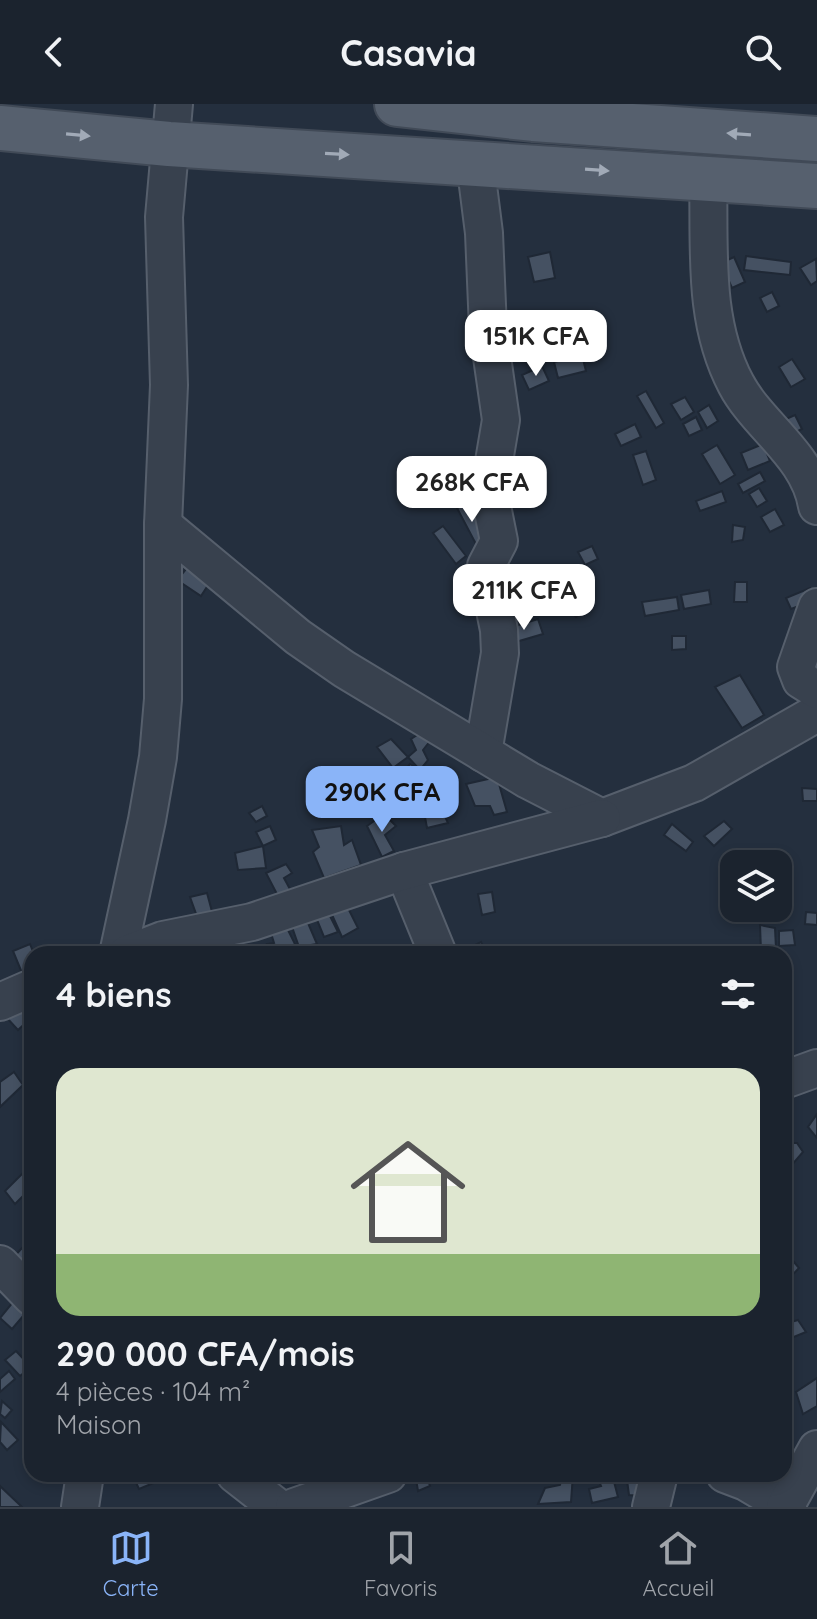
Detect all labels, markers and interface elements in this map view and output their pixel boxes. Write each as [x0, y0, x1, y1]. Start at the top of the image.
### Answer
icon: back [32, 30, 76, 74]
text: Casavia [340, 30, 477, 75]
icon: search [741, 30, 785, 74]
one-way arrow [726, 127, 751, 140]
one-way arrow [66, 129, 91, 142]
one-way arrow [325, 147, 350, 160]
one-way arrow [584, 163, 610, 176]
pin: 151K CFA [453, 310, 619, 378]
text: 151K CFA [483, 319, 589, 352]
pin: 268K CFA [389, 456, 555, 524]
text: 268K CFA [415, 465, 529, 498]
pin: 211K CFA [441, 564, 607, 632]
text: 211K CFA [471, 573, 577, 606]
pin: 290K CFA [299, 766, 465, 834]
text: 290K CFA [324, 775, 440, 808]
map controls [720, 850, 792, 922]
button: layers [720, 850, 792, 922]
icon: filters [716, 972, 760, 1016]
text: 4 biens [56, 973, 172, 1016]
icon: home [336, 1120, 480, 1264]
text: 290 000 CFA/mois [56, 1332, 355, 1375]
text: 4 pièces · 104 m² [56, 1375, 250, 1408]
text: Maison [56, 1408, 142, 1441]
tab: Carte [103, 1526, 159, 1602]
tab: Favoris [364, 1526, 437, 1602]
tab: Accueil [643, 1526, 714, 1602]

